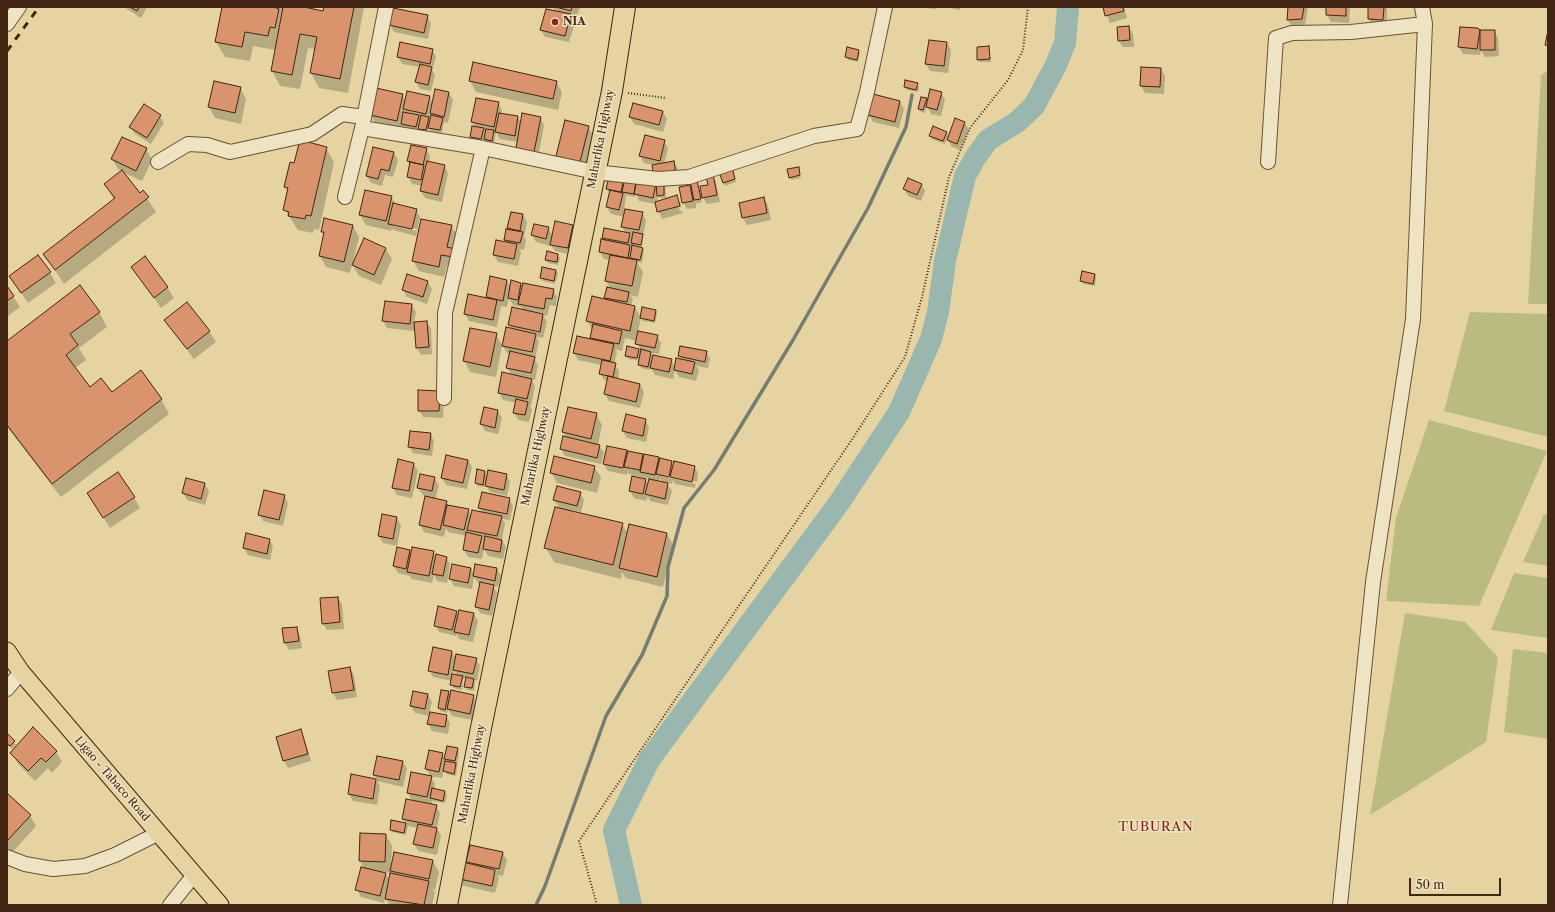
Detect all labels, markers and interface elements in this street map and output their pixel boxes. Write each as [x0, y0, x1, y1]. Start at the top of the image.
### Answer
place label: NIA [563, 15, 586, 29]
marker: NIA [550, 17, 560, 27]
street label: Maharlika Highway [585, 88, 617, 190]
street label: Maharlika Highway [519, 405, 553, 507]
street label: Maharlika Highway [456, 723, 488, 825]
street label: Ligao - Tabaco Road [72, 734, 152, 824]
district label: TUBURAN [1118, 819, 1194, 835]
scale bar [1411, 870, 1503, 896]
text: 50 m [1416, 877, 1445, 892]

